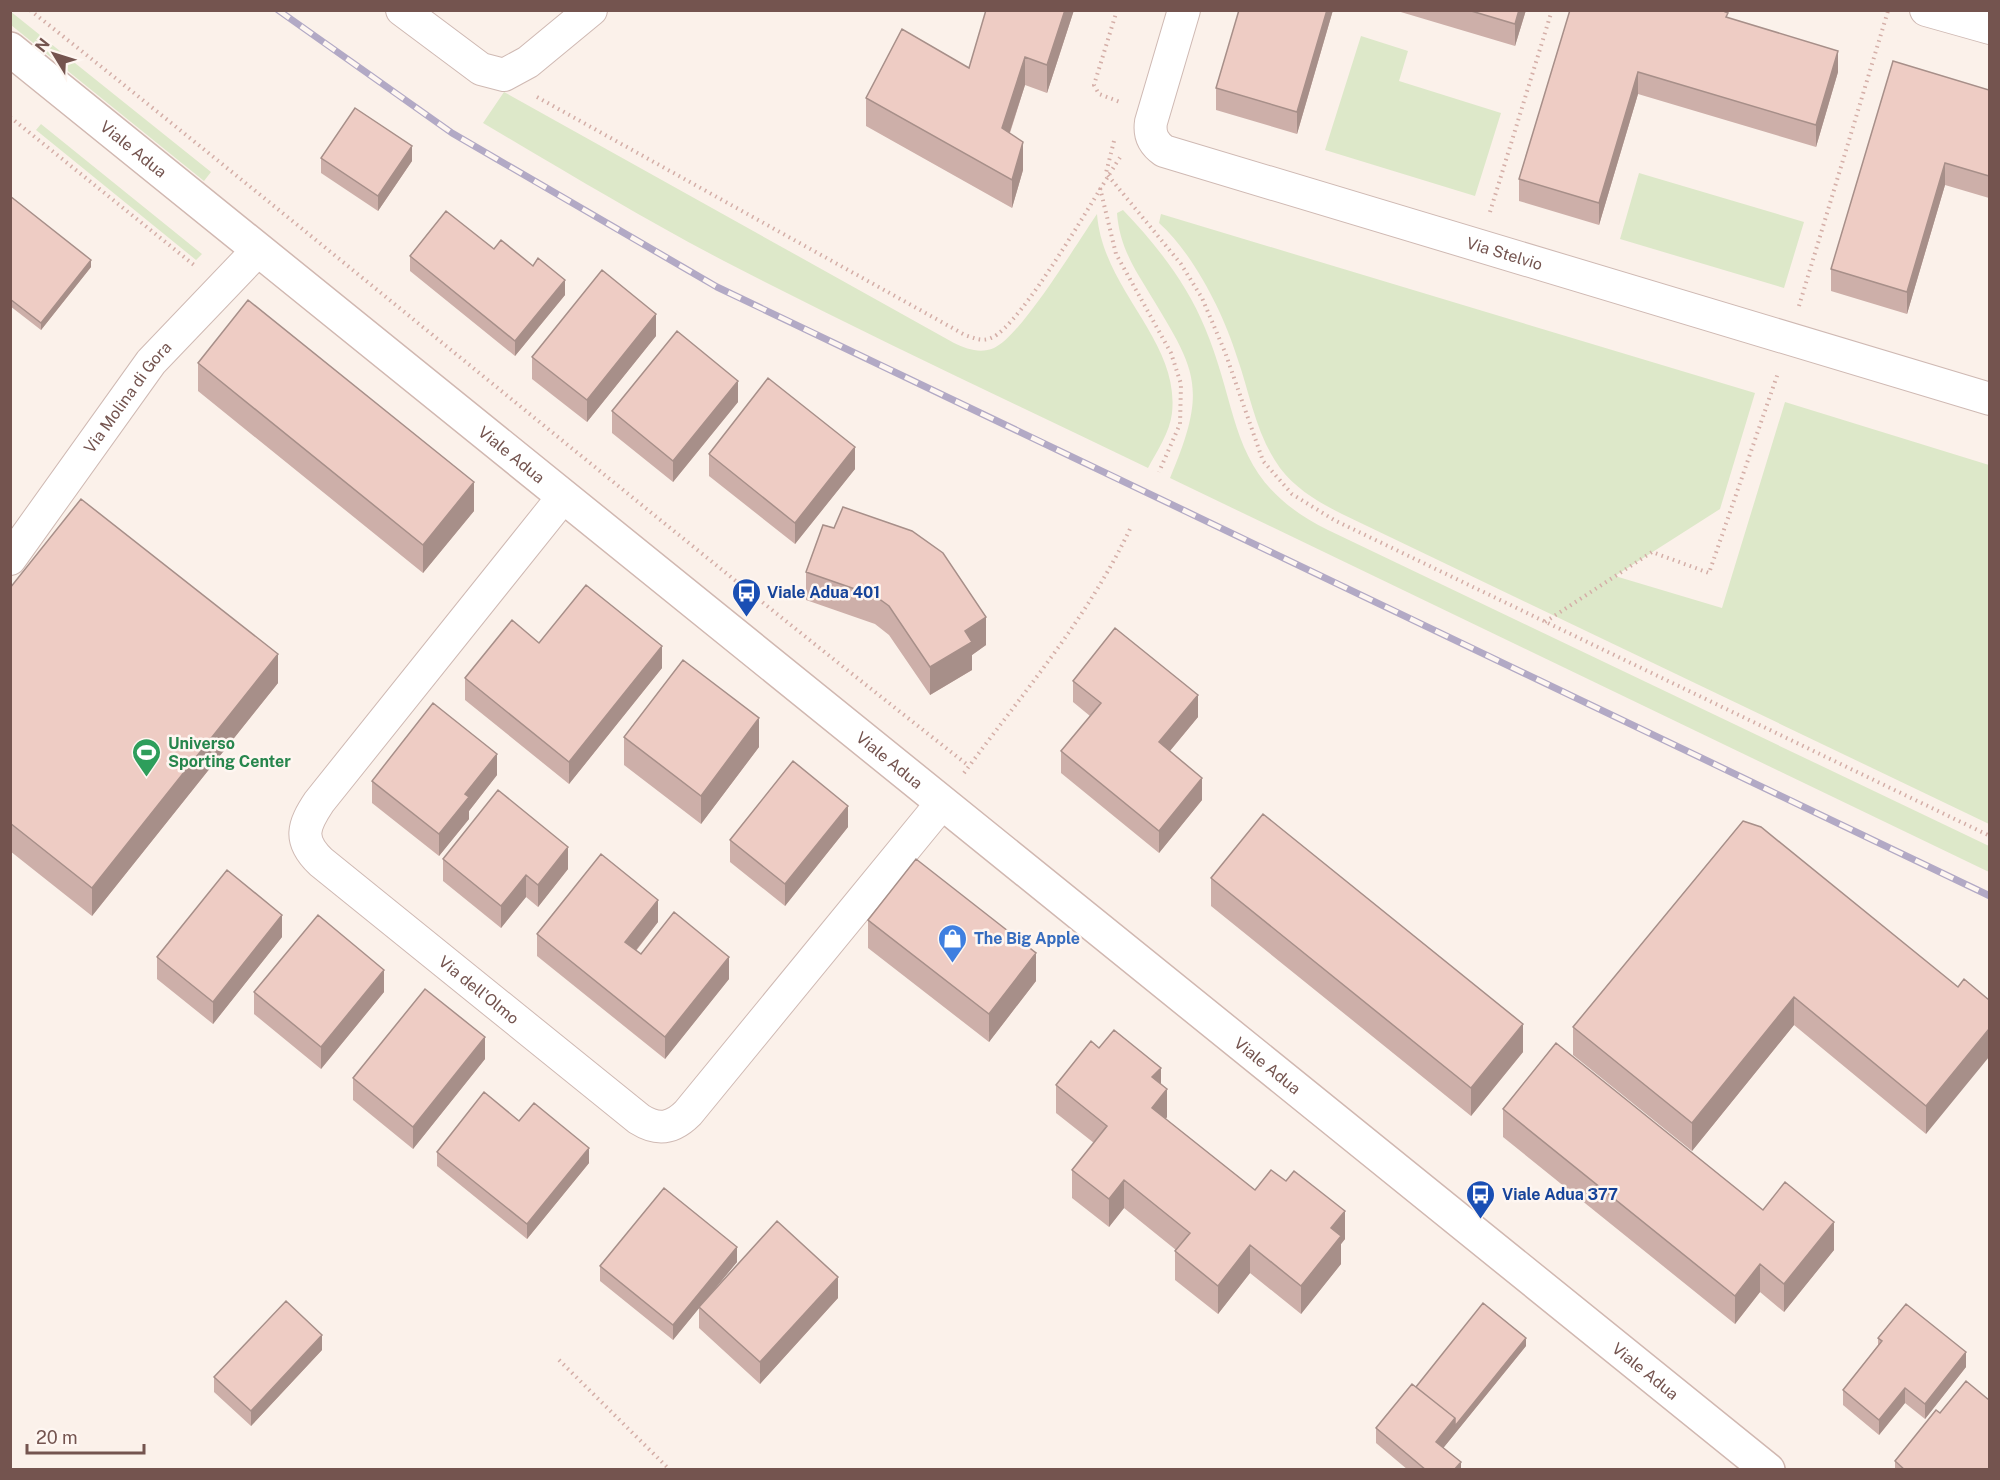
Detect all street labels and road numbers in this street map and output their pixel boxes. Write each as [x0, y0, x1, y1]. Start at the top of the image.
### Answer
street label: Viale Adua [97, 116, 171, 181]
street label: Via Stelvio [1464, 233, 1545, 274]
street label: Via Molina di Gora [80, 337, 175, 457]
street label: Viale Adua [475, 422, 549, 487]
street label: Viale Adua [853, 728, 927, 792]
street label: Via dell'Olmo [435, 952, 523, 1028]
street label: Viale Adua [1231, 1033, 1305, 1098]
street label: Viale Adua [1609, 1339, 1683, 1403]

